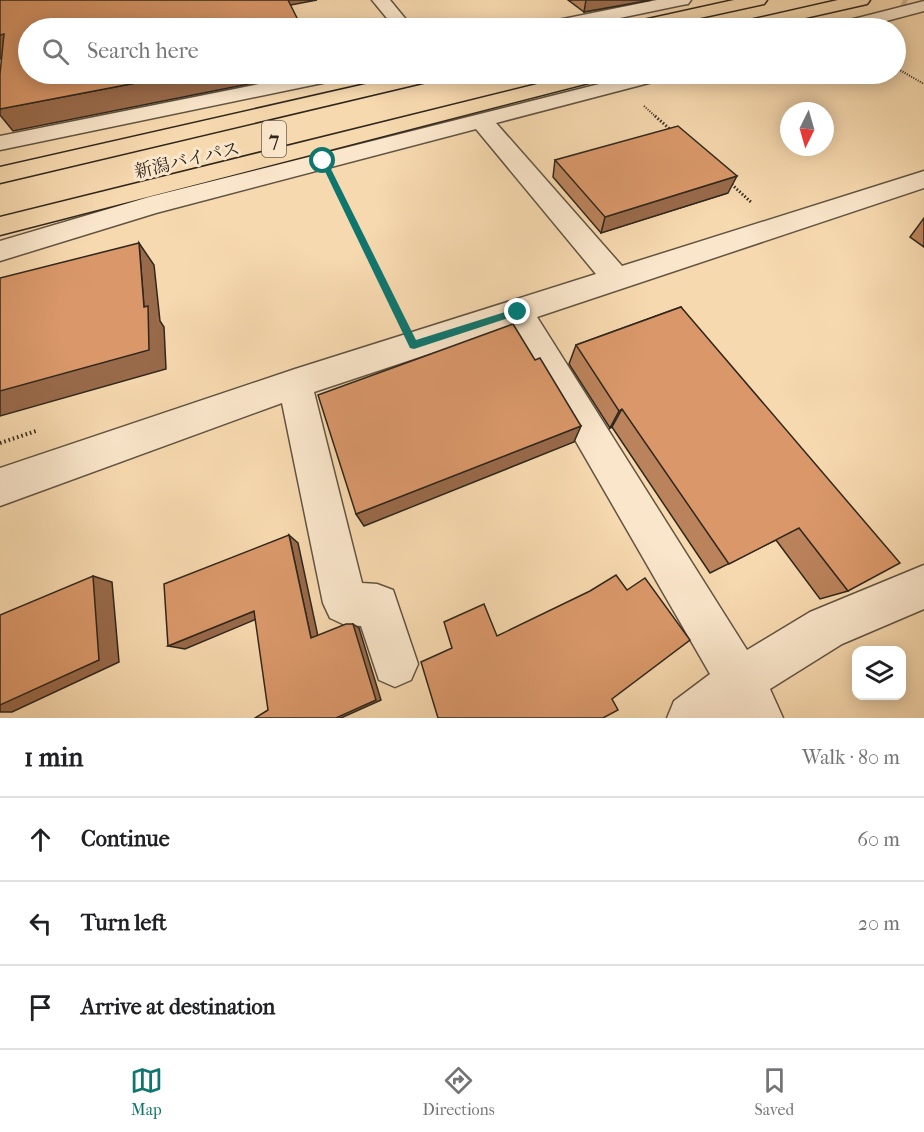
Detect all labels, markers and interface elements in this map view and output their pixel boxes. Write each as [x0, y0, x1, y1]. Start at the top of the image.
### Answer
search box [18, 18, 906, 84]
icon: search [39, 35, 72, 68]
text: Search here [87, 38, 199, 64]
north arrow [780, 102, 834, 156]
road number: 7 [262, 121, 286, 157]
street label: 新潟バイパス [132, 138, 242, 183]
route start [309, 147, 335, 173]
route end [504, 298, 530, 324]
map controls [852, 646, 906, 700]
button: layers [852, 646, 906, 700]
text: 1 min [24, 742, 83, 773]
text: Walk · 80 m [802, 746, 900, 769]
icon: ahead [24, 823, 57, 856]
text: Continue [81, 826, 170, 852]
text: 60 m [857, 828, 900, 851]
icon: left [24, 907, 57, 940]
text: Turn left [81, 910, 167, 936]
text: 20 m [858, 912, 900, 935]
icon: arrive [24, 991, 57, 1024]
text: Arrive at destination [81, 994, 275, 1020]
tab: Map [130, 1064, 163, 1119]
tab: Directions [423, 1064, 495, 1119]
tab: Saved [754, 1064, 794, 1119]

